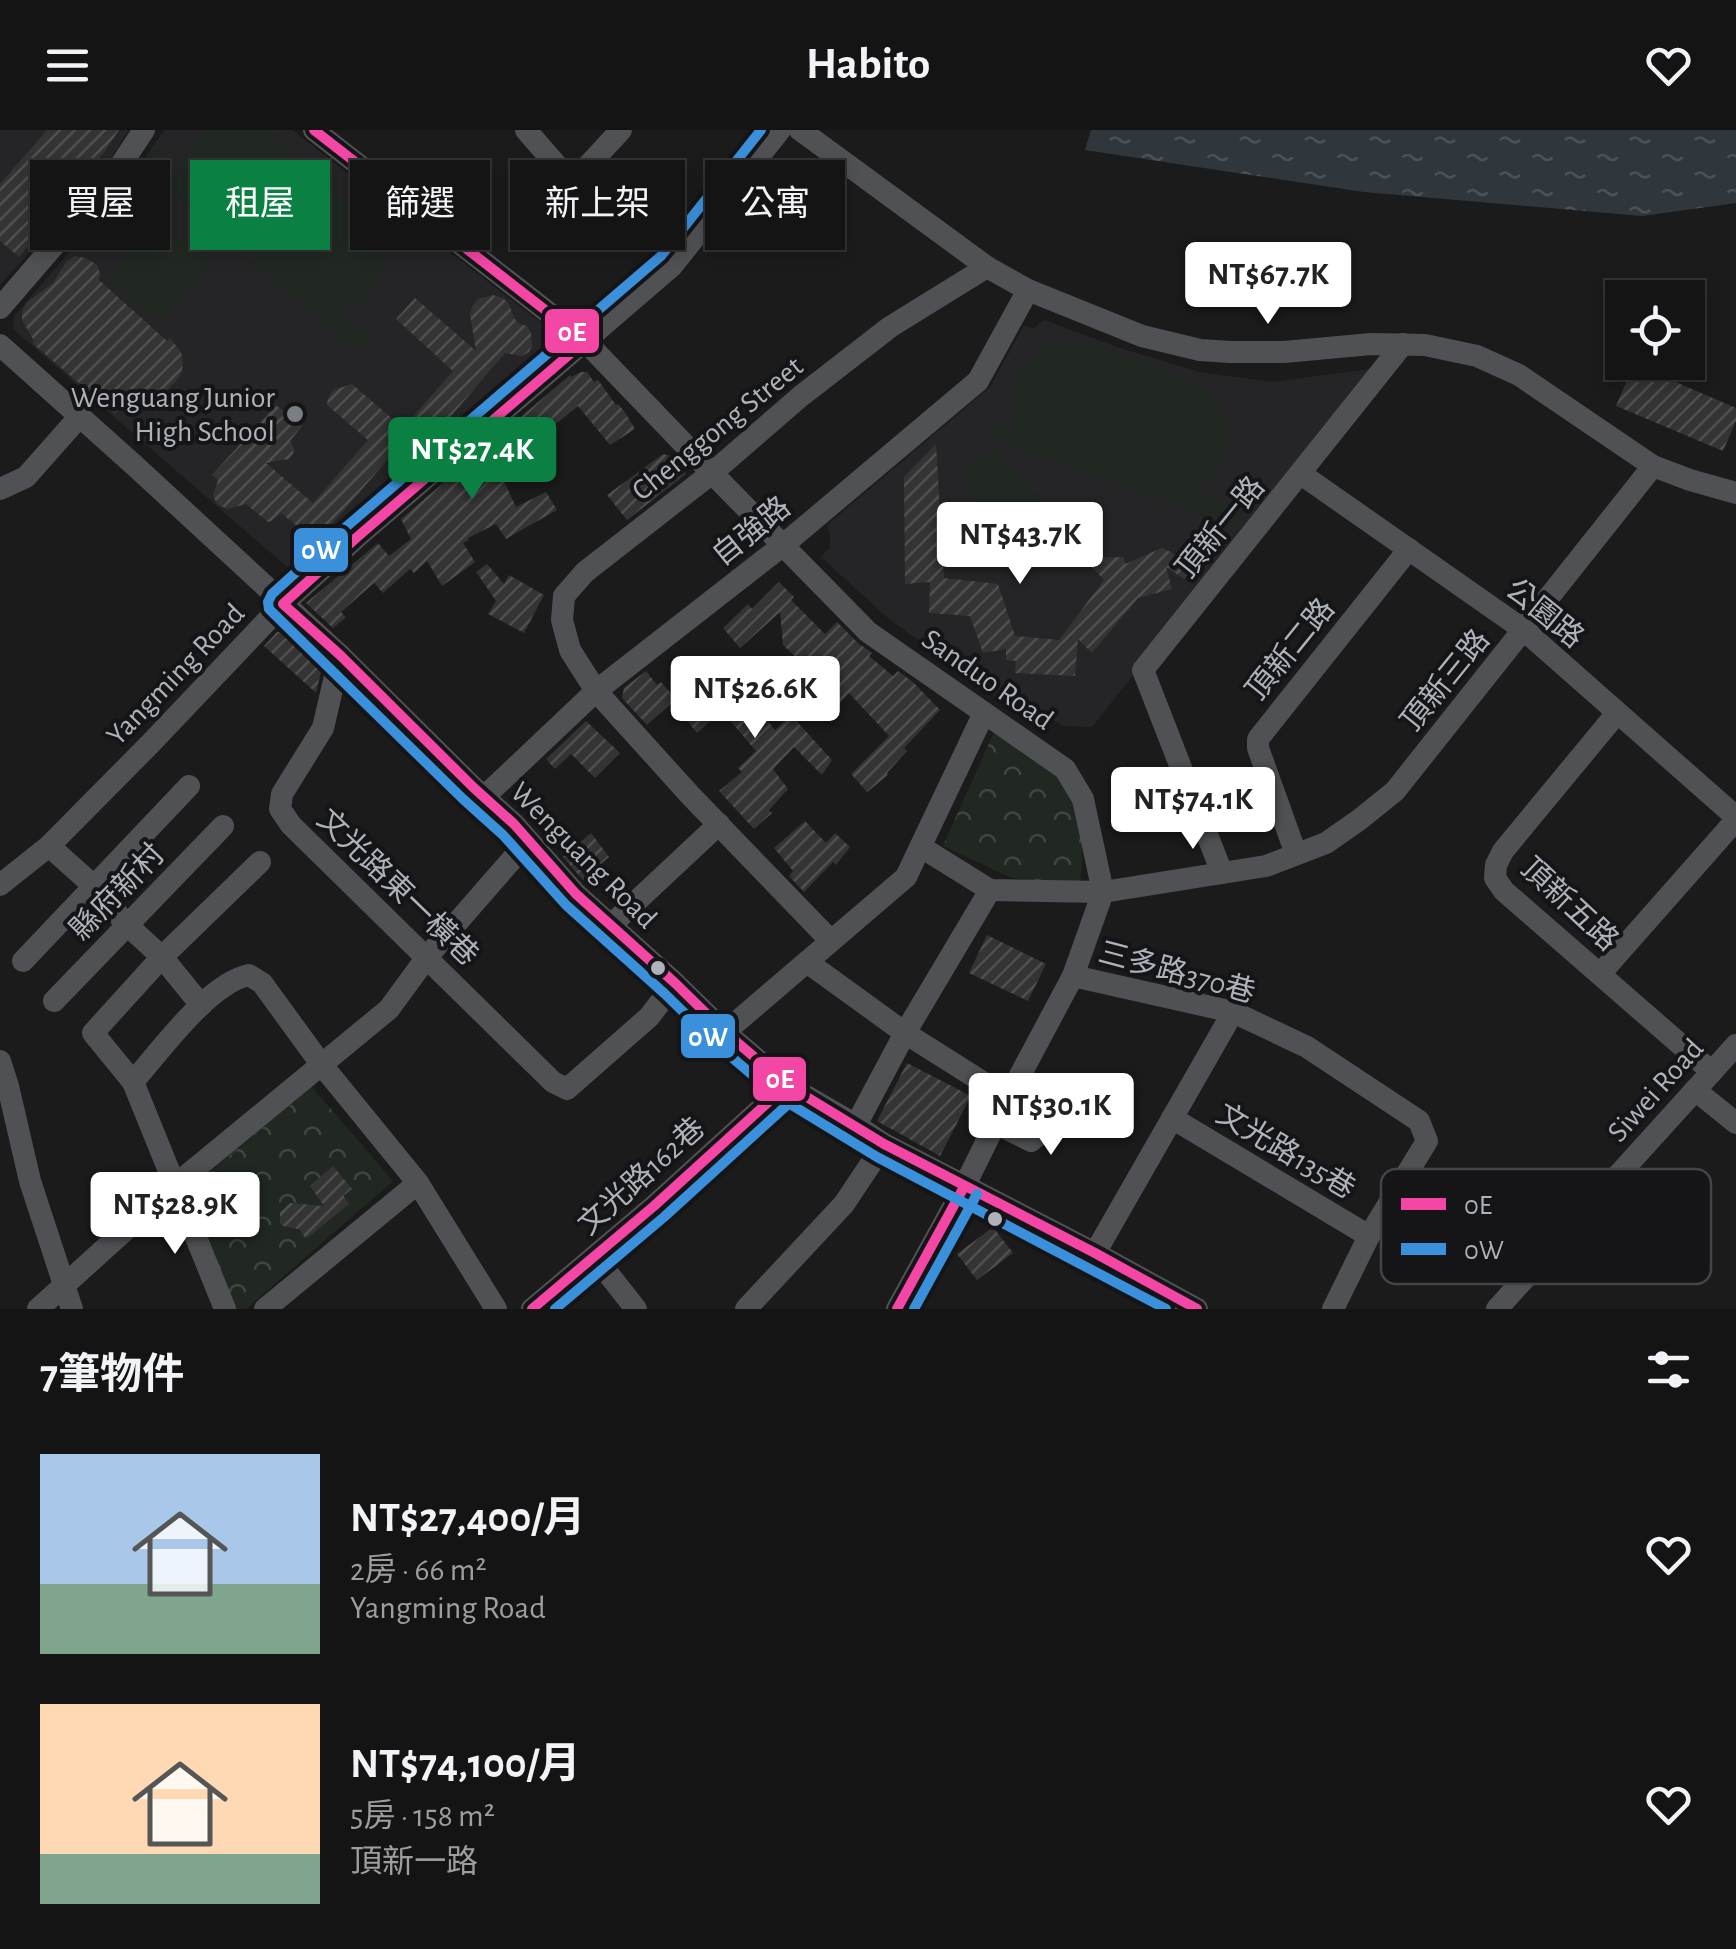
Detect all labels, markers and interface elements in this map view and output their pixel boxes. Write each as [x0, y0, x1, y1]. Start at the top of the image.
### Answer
icon: menu [40, 38, 95, 93]
icon: heart [1641, 38, 1696, 93]
text: Habito [806, 42, 930, 87]
chip: 買屋 [30, 160, 170, 250]
chip: 租屋 [190, 160, 330, 250]
chip: 篩選 [350, 160, 490, 250]
chip: 新上架 [510, 160, 685, 250]
chip: 公寓 [705, 160, 845, 250]
pin: NT$67.7K [1165, 242, 1371, 327]
text: NT$67.7K [1207, 258, 1329, 290]
map controls [1605, 280, 1705, 380]
button: locate [1605, 280, 1705, 380]
line badge: 0E [543, 307, 601, 355]
text: 0E [558, 319, 586, 347]
street label: Chenggong Street [627, 351, 809, 506]
place label: Wenguang Junior High School [71, 383, 275, 447]
marker: Wenguang Junior High School [284, 403, 306, 425]
pin: NT$27.4K [369, 417, 575, 502]
text: NT$27.4K [410, 433, 534, 465]
street label: 頂新一路 [1170, 470, 1270, 584]
street label: 自強路 [706, 490, 796, 572]
pin: NT$43.7K [917, 502, 1123, 587]
text: NT$43.7K [959, 518, 1081, 550]
line badge: 0W [292, 526, 350, 574]
text: 0W [301, 537, 342, 565]
street label: 公園路 [1500, 572, 1590, 654]
street label: 頂新二路 [1240, 592, 1340, 706]
street label: Yangming Road [101, 598, 250, 751]
street label: 頂新三路 [1395, 623, 1495, 737]
street label: Sanduo Road [916, 624, 1059, 736]
pin: NT$26.6K [652, 656, 858, 741]
text: NT$26.6K [693, 672, 817, 704]
pin: NT$74.1K [1090, 767, 1296, 852]
street label: Wenguang Road [504, 777, 662, 935]
text: NT$74.1K [1133, 783, 1253, 815]
street label: 文光路東一橫巷 [311, 803, 485, 971]
street label: 縣府新村 [64, 838, 170, 946]
street label: 頂新五路 [1515, 851, 1625, 957]
street label: 三多路370巷 [1095, 936, 1259, 1008]
unlabelled marker [648, 958, 668, 978]
line badge: 0W [679, 1012, 737, 1060]
text: 0W [688, 1024, 729, 1052]
street label: Siwei Road [1602, 1033, 1709, 1148]
line badge: 0E [751, 1055, 808, 1103]
text: 0E [766, 1066, 794, 1094]
pin: NT$30.1K [948, 1073, 1154, 1158]
text: NT$30.1K [991, 1089, 1111, 1121]
street label: 文光路135巷 [1211, 1097, 1361, 1205]
street label: 文光路162巷 [572, 1111, 710, 1241]
legend [1381, 1169, 1711, 1284]
pin: NT$28.9K [72, 1172, 278, 1257]
text: NT$28.9K [113, 1188, 237, 1220]
text: 0E [1464, 1192, 1492, 1220]
unlabelled marker [985, 1209, 1005, 1229]
text: 0W [1464, 1237, 1504, 1265]
icon: filters [1641, 1342, 1696, 1397]
text: 7筆物件 [40, 1354, 184, 1396]
icon: home [120, 1494, 240, 1614]
text: NT$27,400/月 [350, 1497, 585, 1539]
icon: heart [1641, 1527, 1696, 1582]
text: 2房 · 66 m² [350, 1554, 487, 1586]
text: Yangming Road [350, 1592, 546, 1624]
text: NT$74,100/月 [350, 1743, 581, 1785]
icon: home [120, 1744, 240, 1864]
icon: heart [1641, 1777, 1696, 1832]
text: 5房 · 158 m² [350, 1800, 495, 1832]
text: 頂新一路 [350, 1846, 478, 1878]

